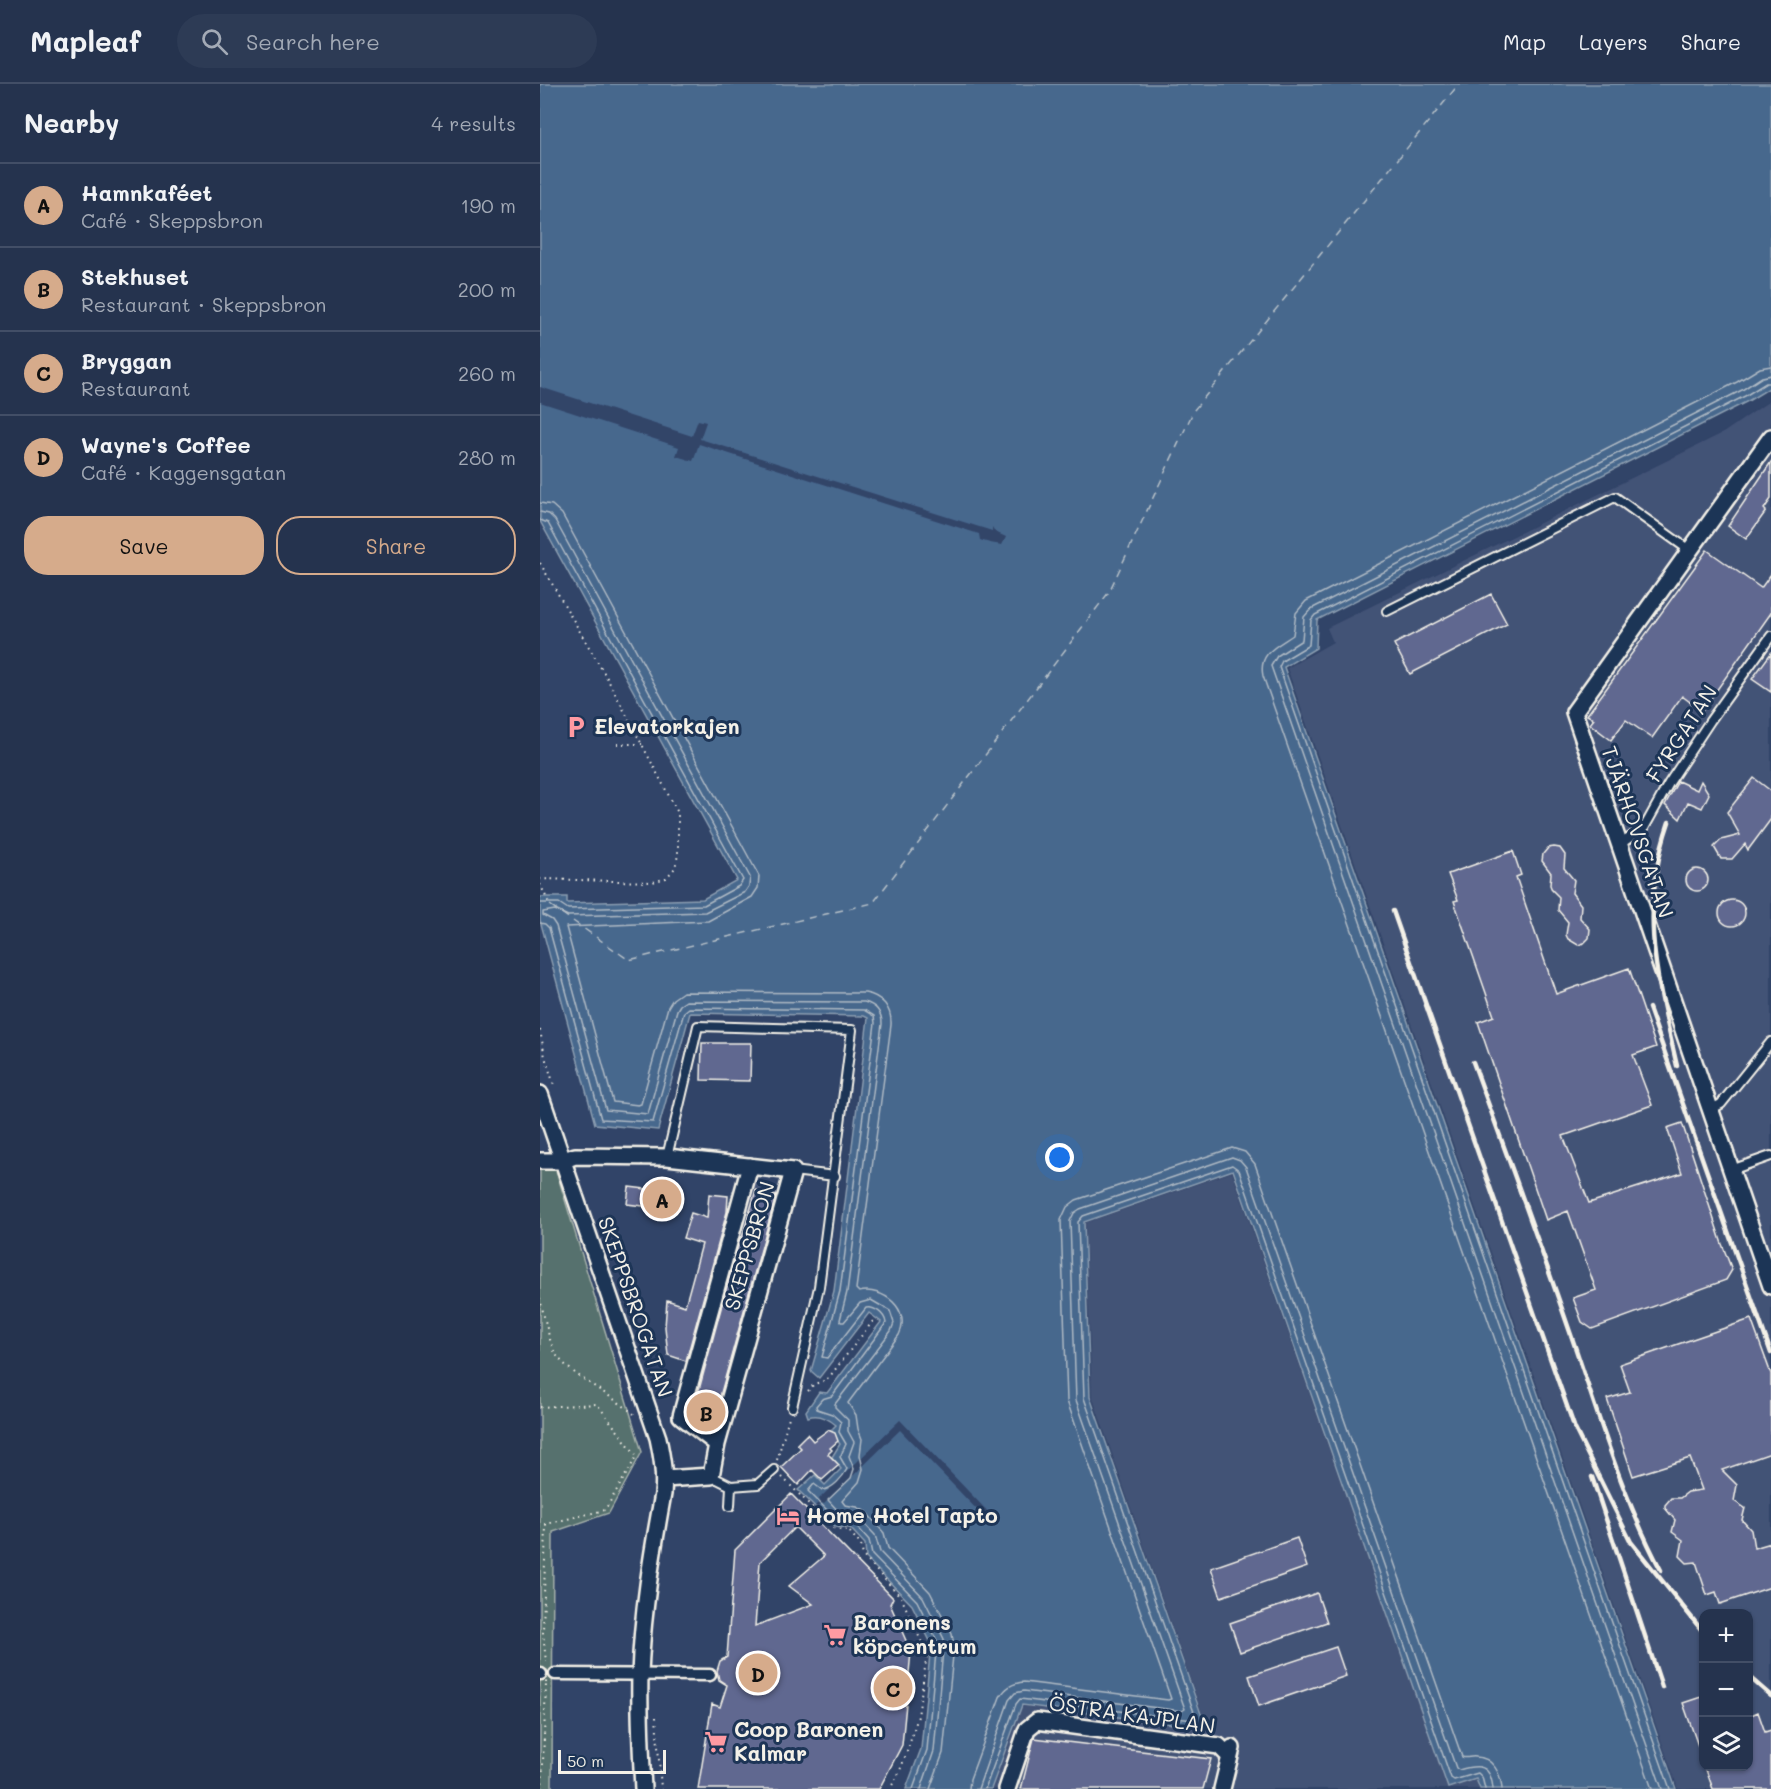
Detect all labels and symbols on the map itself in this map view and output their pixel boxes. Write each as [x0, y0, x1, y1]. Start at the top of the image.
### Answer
street label: FYRGATAN [1639, 679, 1722, 787]
place label: Elevatorkajen [594, 712, 740, 739]
parking icon: Elevatorkajen [563, 714, 589, 740]
street label: TJÄRHOVSGATAN [1596, 742, 1680, 921]
your location [1045, 1143, 1074, 1172]
pin: A [642, 1176, 682, 1222]
street label: SKEPPSBRON [717, 1178, 780, 1313]
street label: SKEPPSBROGATAN [593, 1213, 680, 1400]
pin: B [686, 1390, 726, 1434]
place label: Home Hotel Tapto [806, 1501, 998, 1528]
hotel icon: Home Hotel Tapto [775, 1503, 801, 1529]
place label: Baronens köpcentrum [853, 1608, 976, 1659]
supermarket icon: Baronens köpcentrum [822, 1622, 848, 1648]
pin: D [738, 1650, 778, 1696]
pin: C [874, 1666, 912, 1710]
street label: ÖSTRA KAJPLAN [1047, 1688, 1217, 1739]
place label: Coop Baronen Kalmar [734, 1715, 883, 1766]
supermarket icon: Coop Baronen Kalmar [703, 1729, 729, 1755]
scale bar [558, 1747, 666, 1774]

